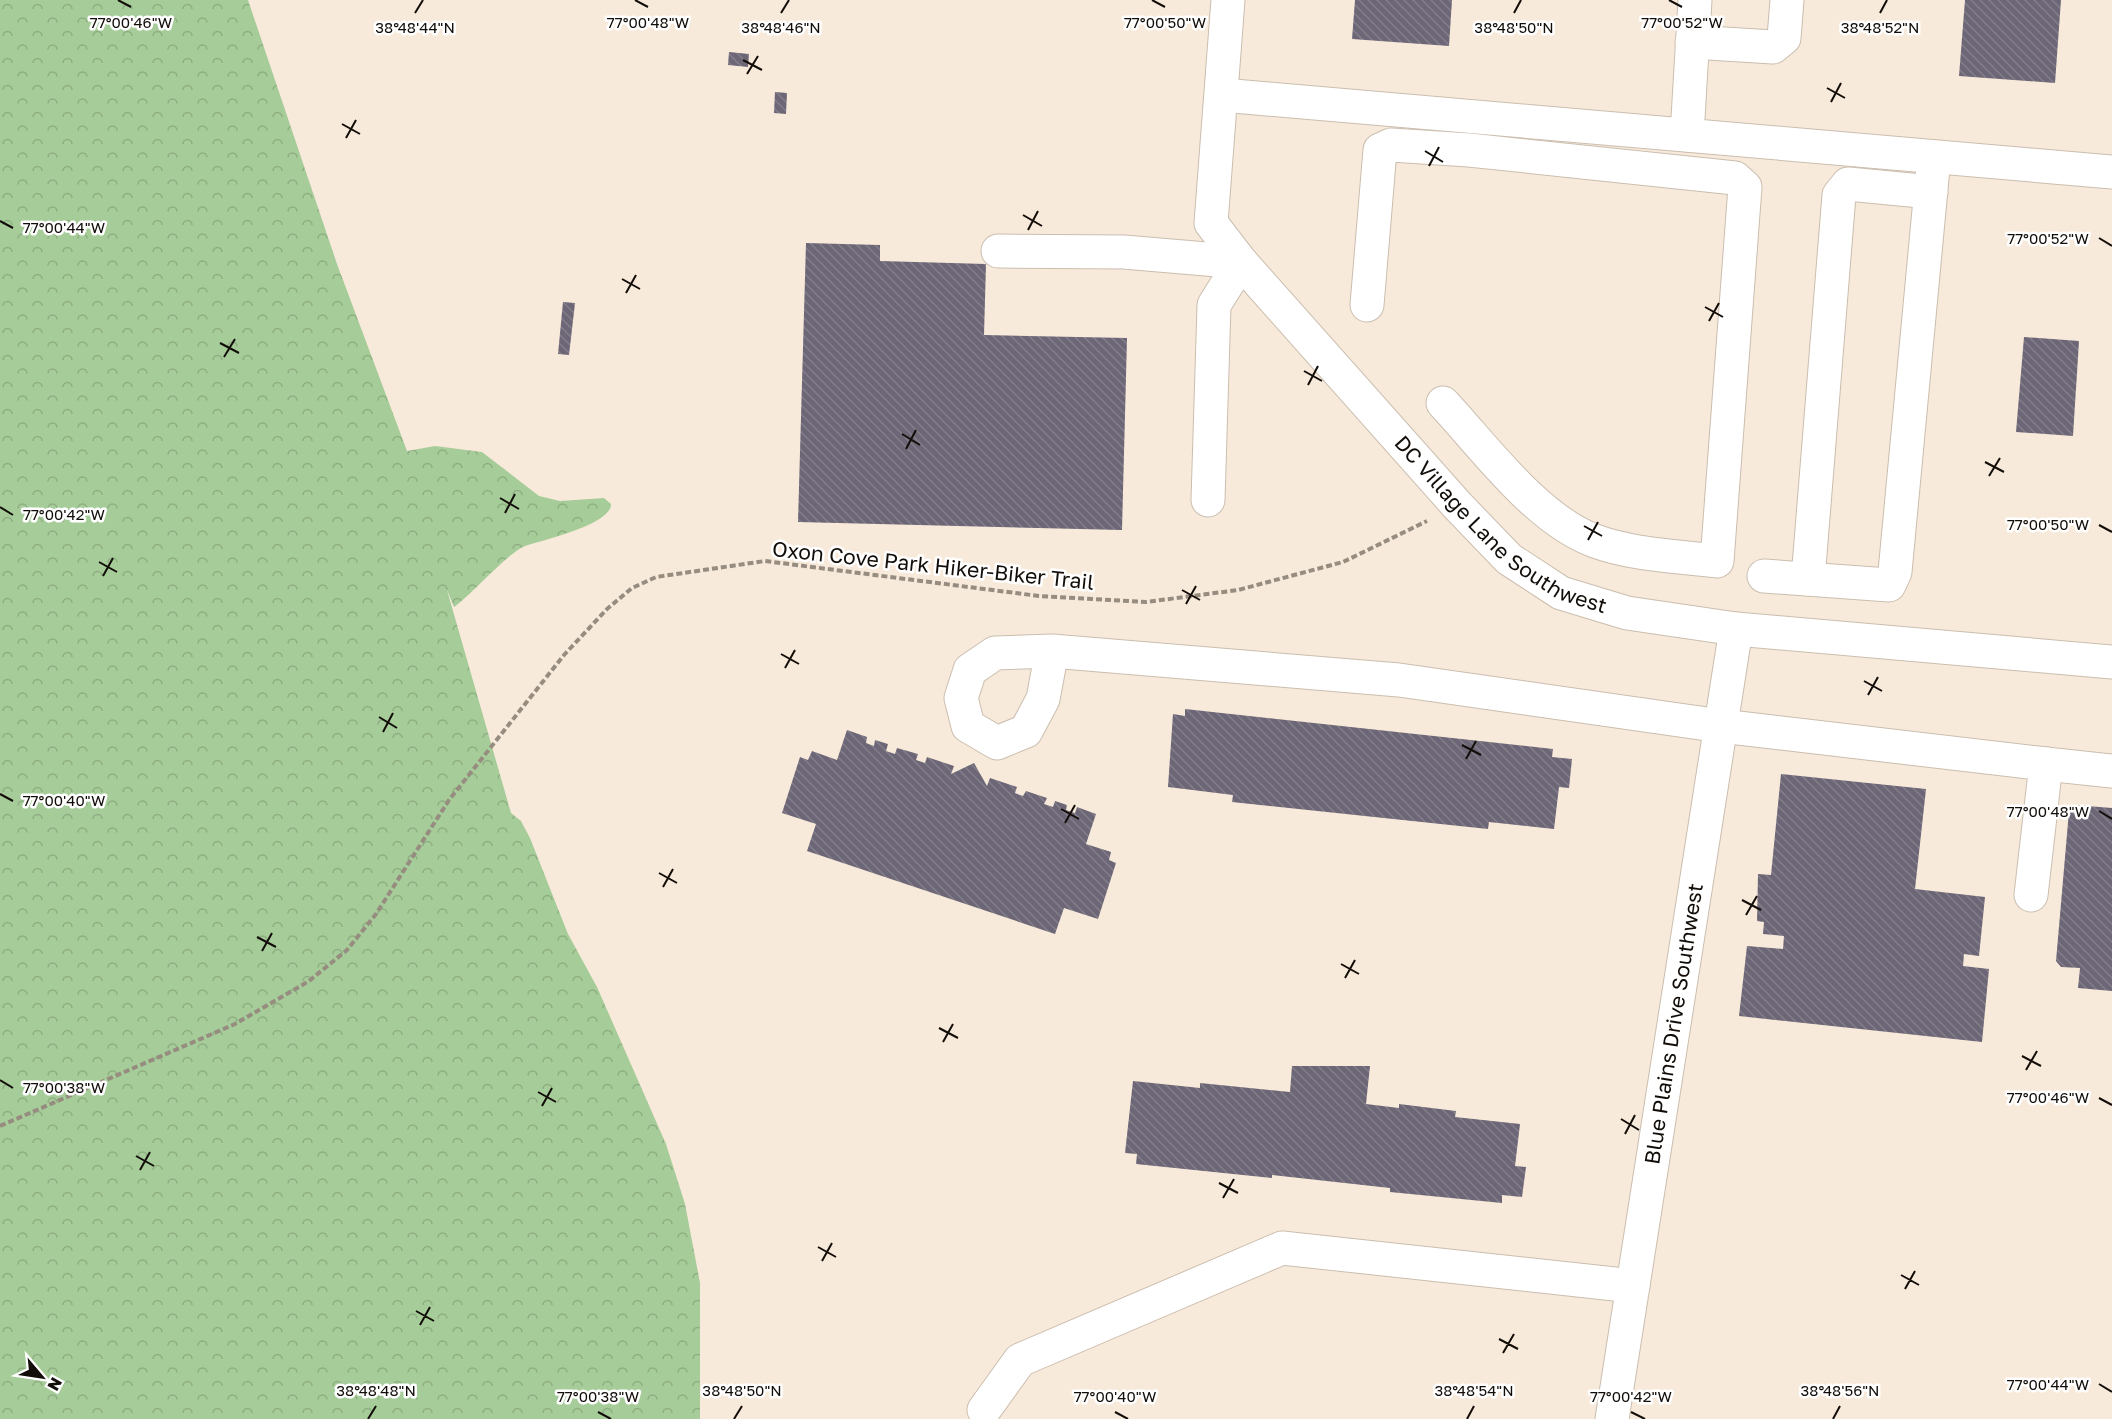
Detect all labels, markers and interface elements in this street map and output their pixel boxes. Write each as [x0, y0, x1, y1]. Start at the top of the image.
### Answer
text: 77°00'46"W [90, 13, 172, 31]
text: 77°00'48"W [607, 13, 689, 31]
text: 77°00'50"W [1124, 13, 1206, 31]
text: 77°00'52"W [1641, 13, 1723, 31]
text: 38°48'44"N [375, 18, 455, 36]
text: 38°48'46"N [741, 18, 821, 36]
text: 38°48'50"N [1474, 18, 1554, 36]
text: 38°48'52"N [1841, 18, 1919, 36]
text: 77°00'44"W [23, 218, 105, 236]
text: 77°00'52"W [2007, 229, 2089, 247]
street label: DC Village Lane Southwest [1389, 430, 1610, 618]
text: 77°00'42"W [23, 505, 105, 523]
text: 77°00'50"W [2007, 515, 2089, 533]
street label: Oxon Cove Park Hiker-Biker Trail [771, 535, 1095, 595]
text: 77°00'40"W [23, 791, 105, 809]
text: 77°00'48"W [2007, 802, 2089, 820]
street label: Blue Plains Drive Southwest [1638, 881, 1708, 1166]
text: 77°00'38"W [23, 1078, 105, 1096]
text: 77°00'46"W [2007, 1088, 2089, 1106]
north arrow [12, 1347, 72, 1407]
text: N [43, 1374, 67, 1394]
text: 77°00'44"W [2007, 1375, 2089, 1393]
text: 38°48'48"N [336, 1381, 416, 1399]
text: 38°48'50"N [702, 1381, 782, 1399]
text: 38°48'54"N [1434, 1381, 1514, 1399]
text: 38°48'56"N [1800, 1381, 1880, 1399]
text: 77°00'38"W [557, 1387, 639, 1405]
text: 77°00'40"W [1074, 1387, 1156, 1405]
text: 77°00'42"W [1590, 1387, 1672, 1405]

